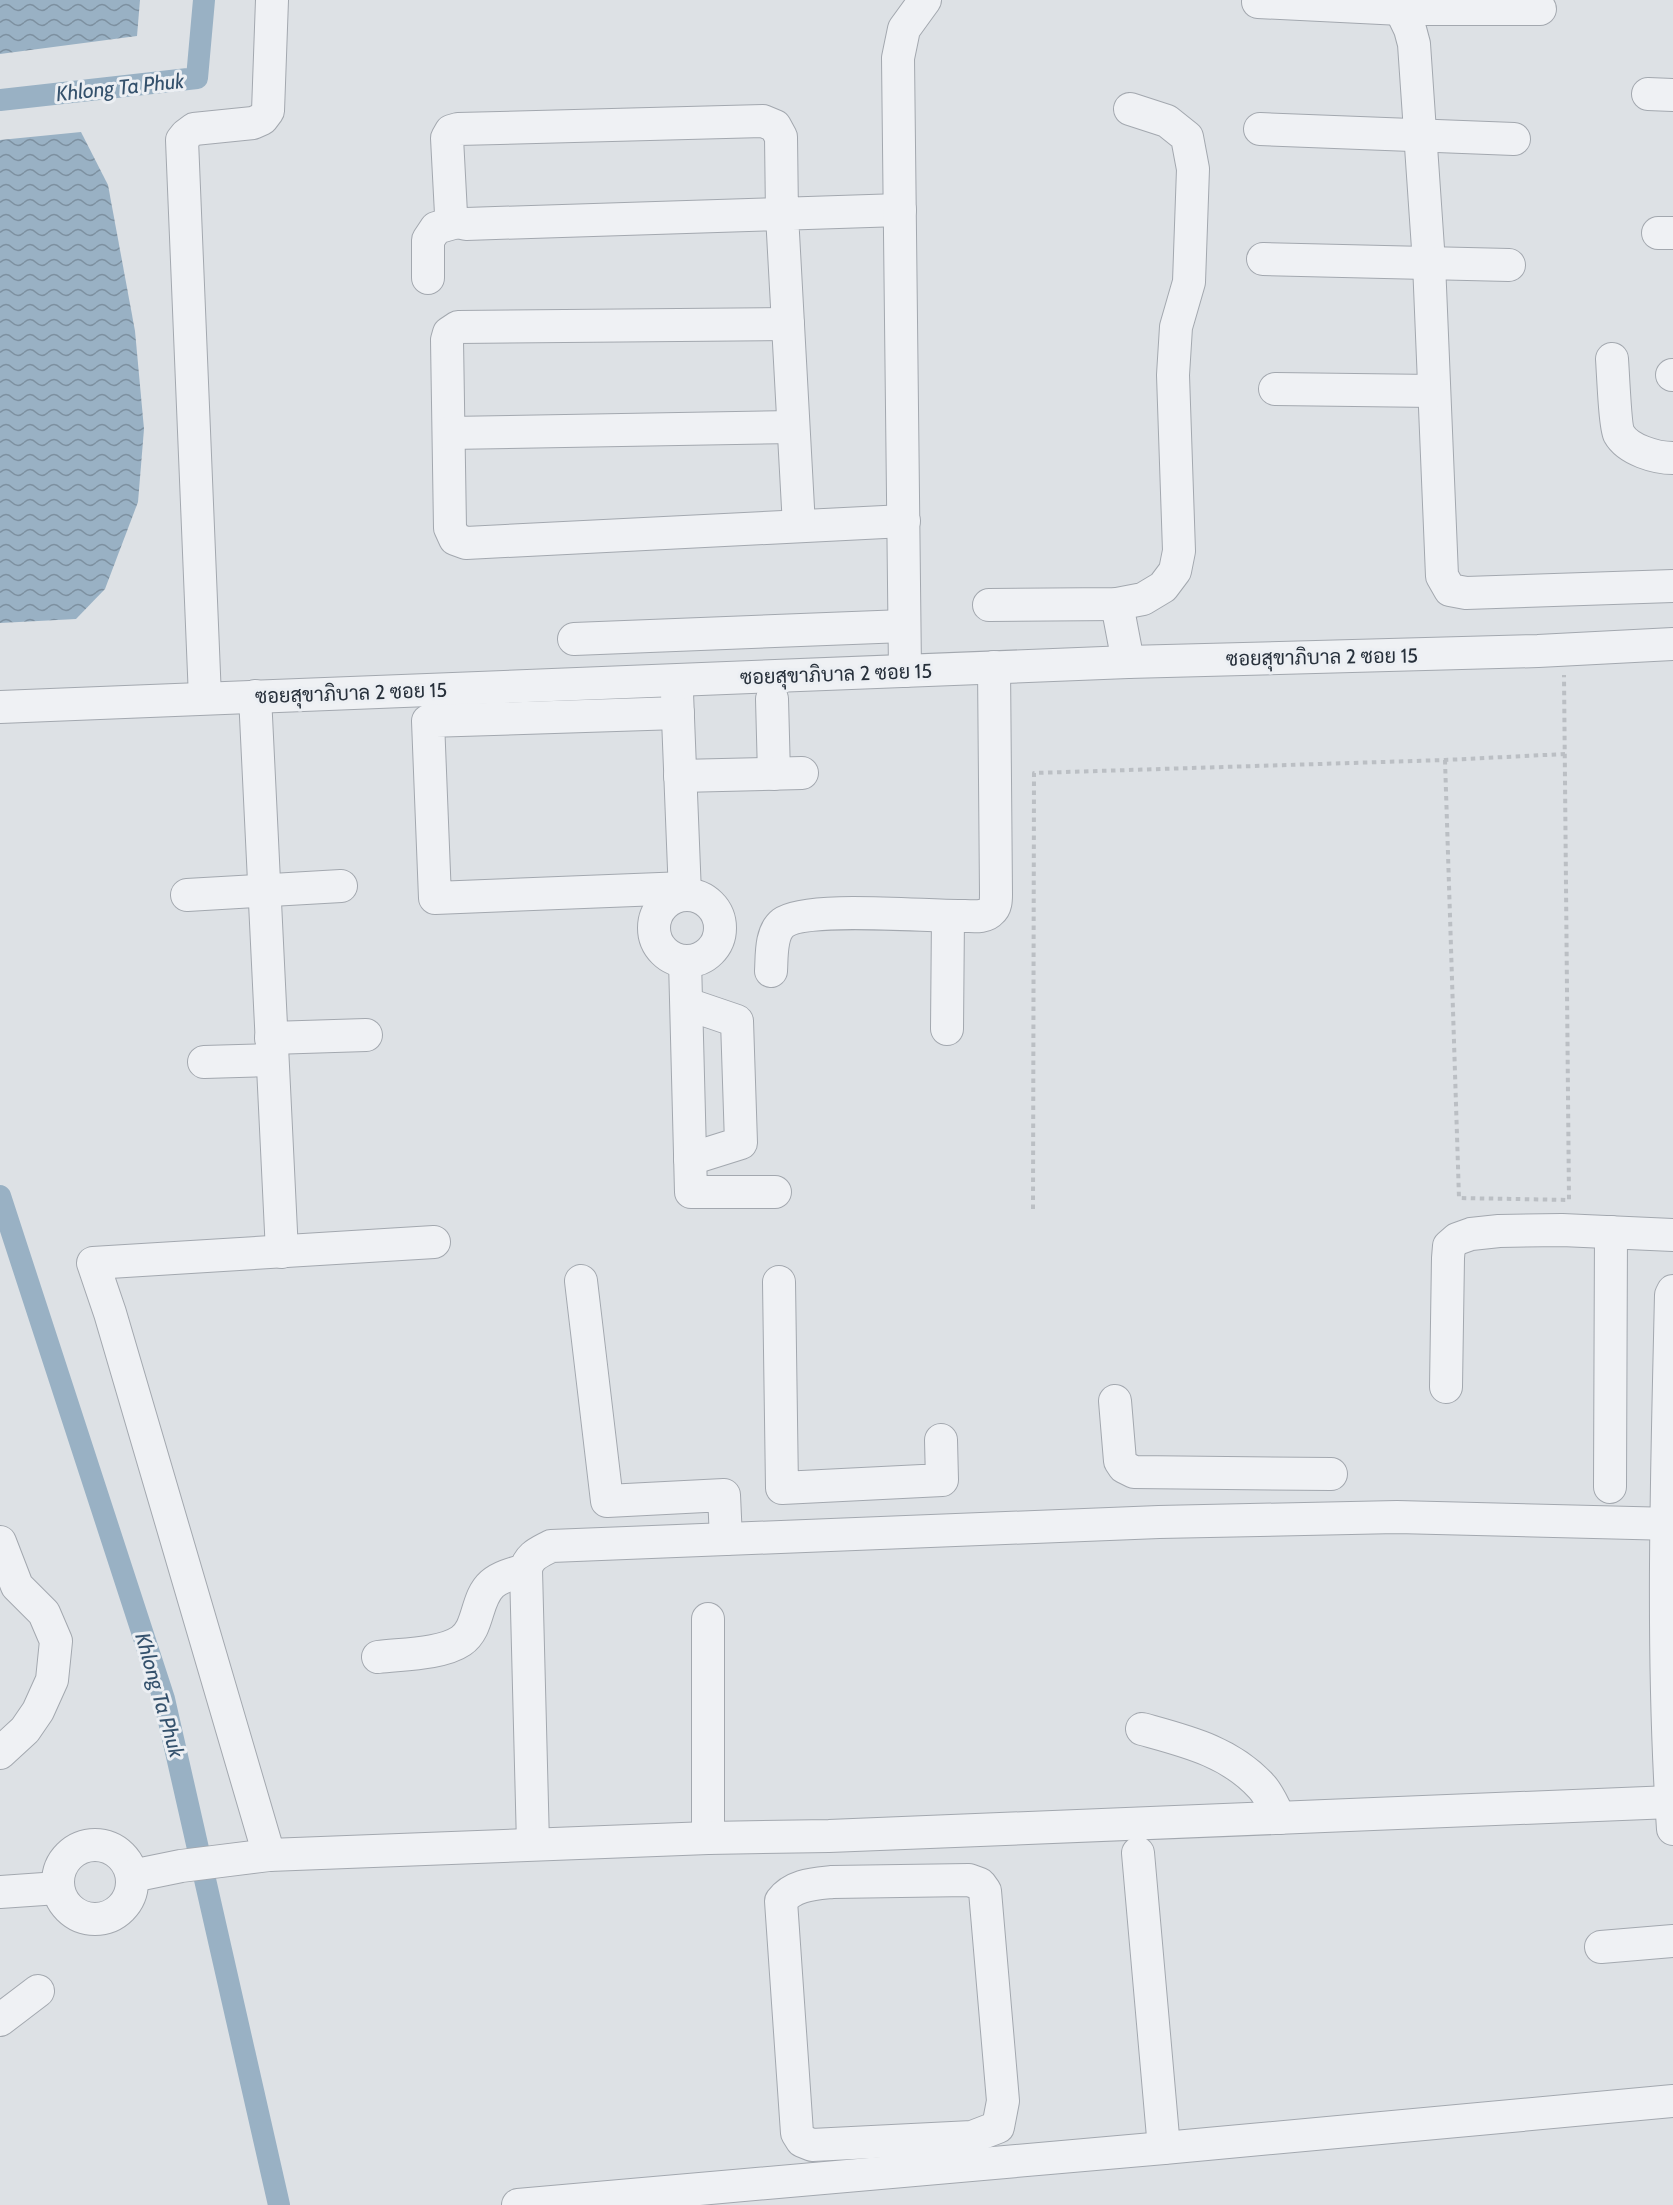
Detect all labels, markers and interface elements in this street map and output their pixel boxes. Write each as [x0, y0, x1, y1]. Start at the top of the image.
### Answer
water label: Khlong Ta Phuk [55, 68, 186, 106]
street label: ซอยสุขาภิบาล 2 ซอย 15 [1226, 643, 1418, 673]
street label: ซอยสุขาภิบาล 2 ซอย 15 [740, 659, 932, 691]
street label: ซอยสุขาภิบาล 2 ซอย 15 [255, 678, 447, 710]
water label: Khlong Ta Phuk [130, 1630, 190, 1761]

